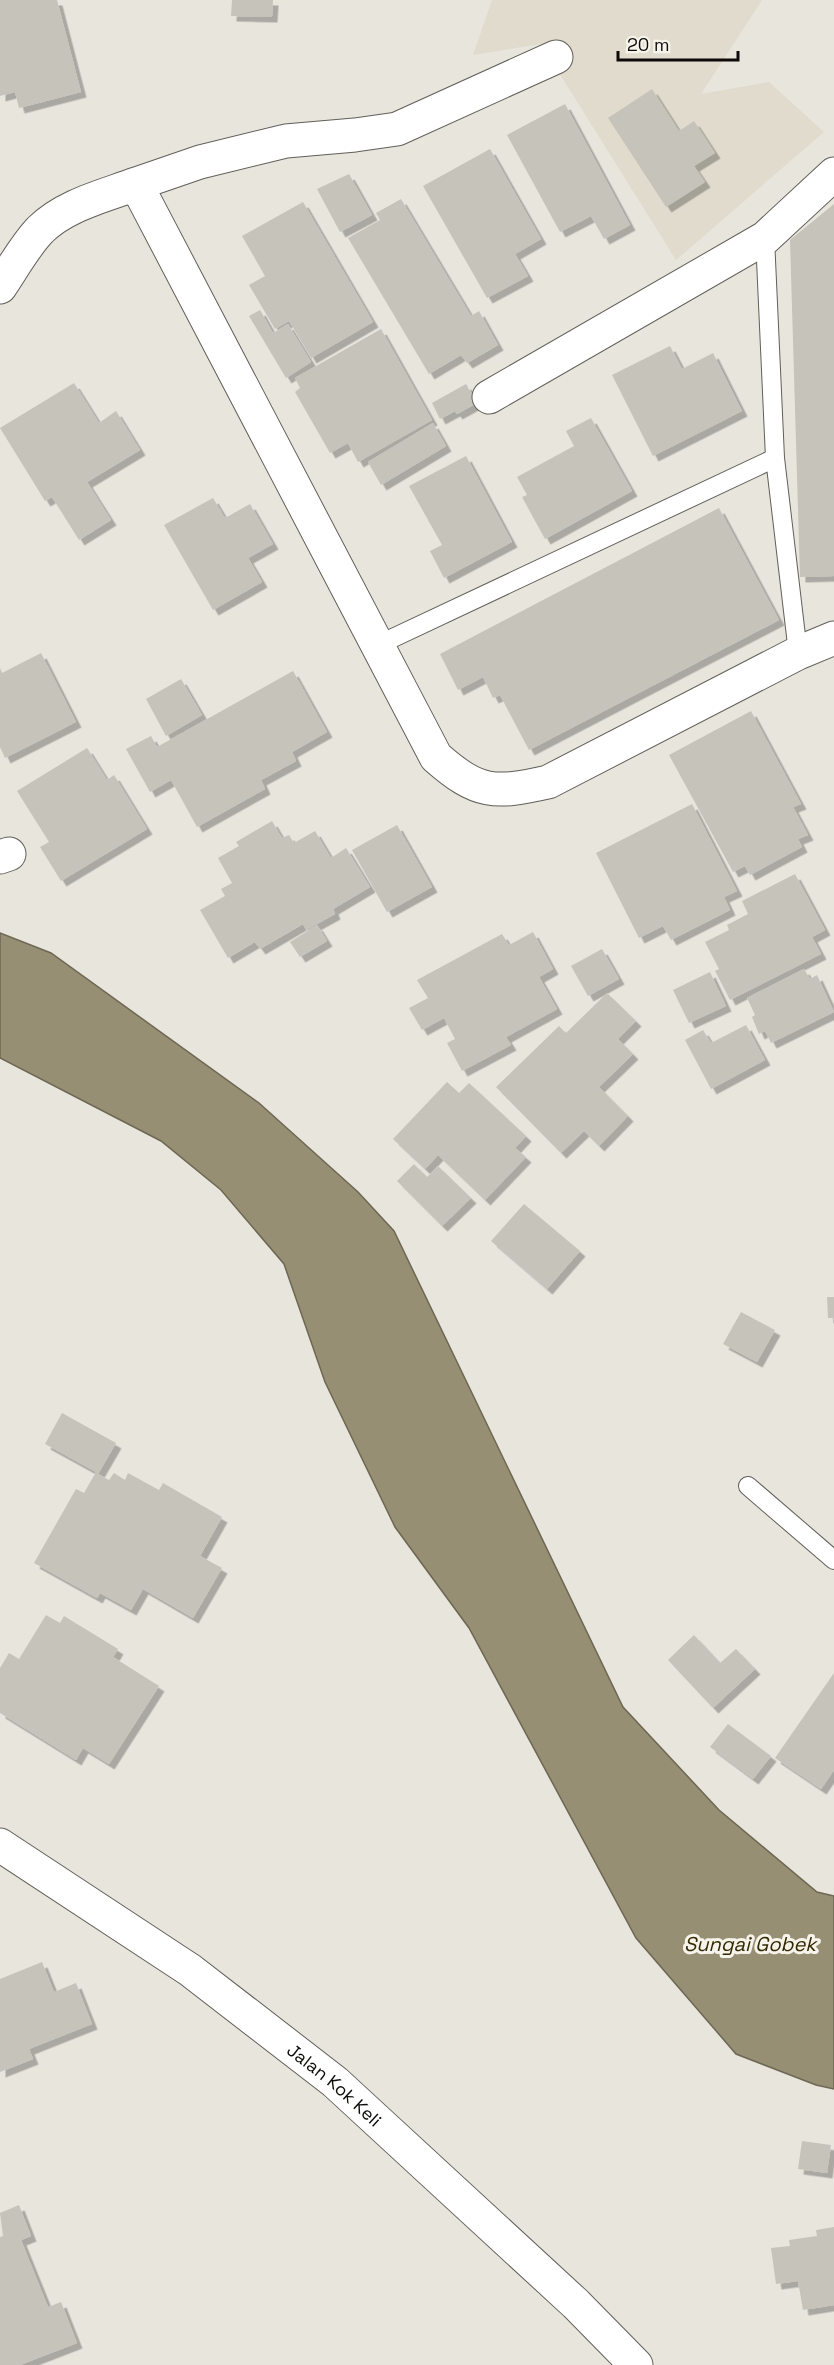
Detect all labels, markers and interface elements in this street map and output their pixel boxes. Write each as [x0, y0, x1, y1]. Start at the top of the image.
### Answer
scale bar [618, 24, 738, 62]
text: 20 m [627, 33, 670, 56]
water label: Sungai Gobek [684, 1931, 818, 1957]
street label: Jalan Kok Keli [283, 2038, 387, 2131]

